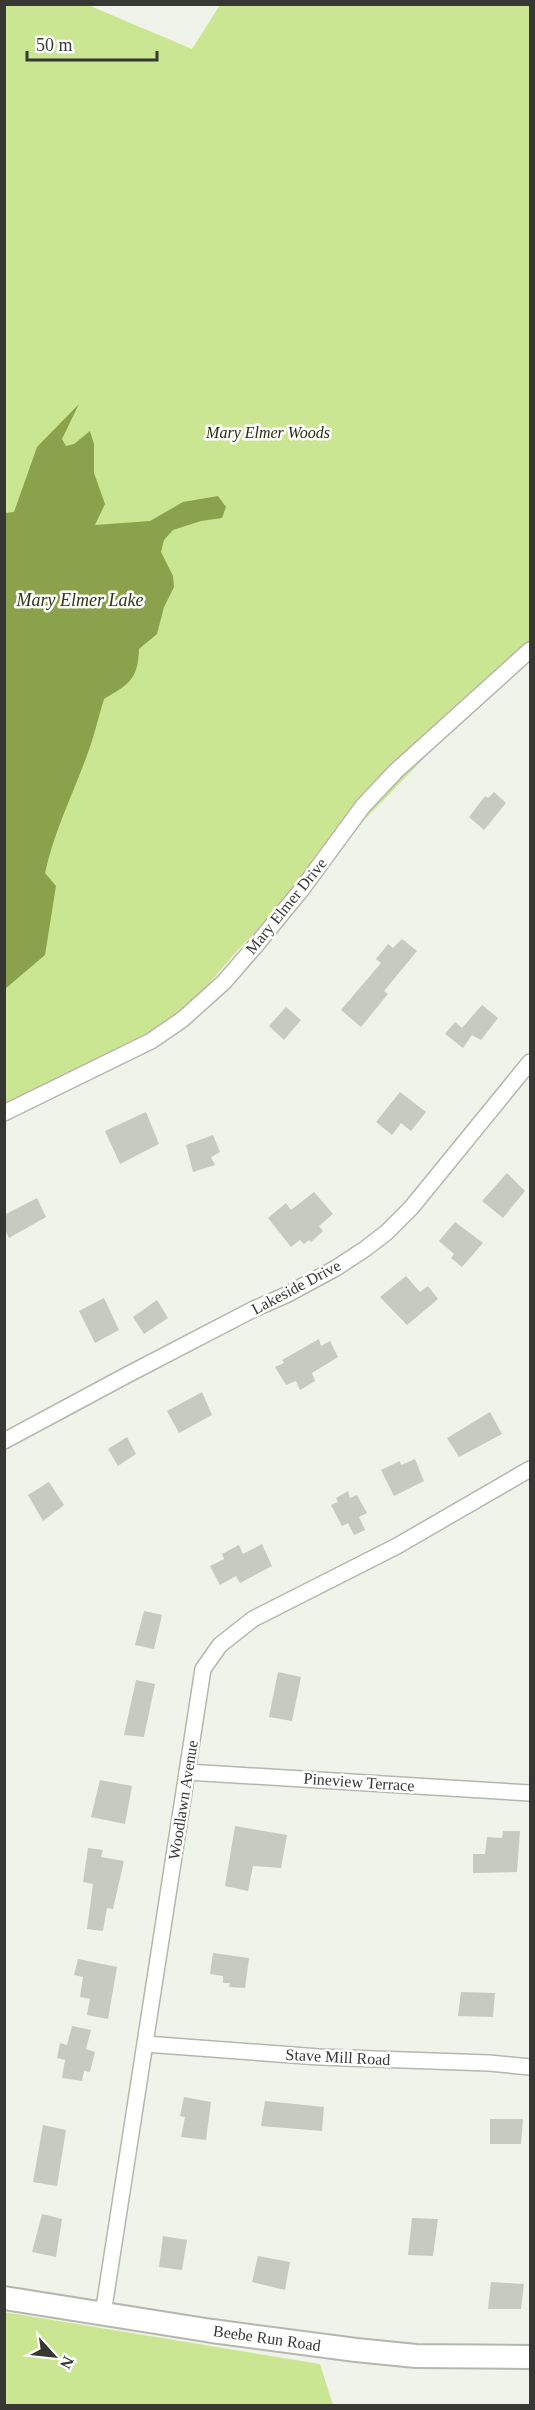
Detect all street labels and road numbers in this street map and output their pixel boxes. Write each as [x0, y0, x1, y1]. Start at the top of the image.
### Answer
street label: Mary Elmer Drive [242, 855, 331, 958]
street label: Lakeside Drive [249, 1256, 343, 1318]
street label: Woodlawn Avenue [165, 1739, 201, 1861]
street label: Pineview Terrace [303, 1770, 415, 1794]
street label: Stave Mill Road [285, 2046, 391, 2068]
street label: Beebe Run Road [212, 2322, 322, 2354]

